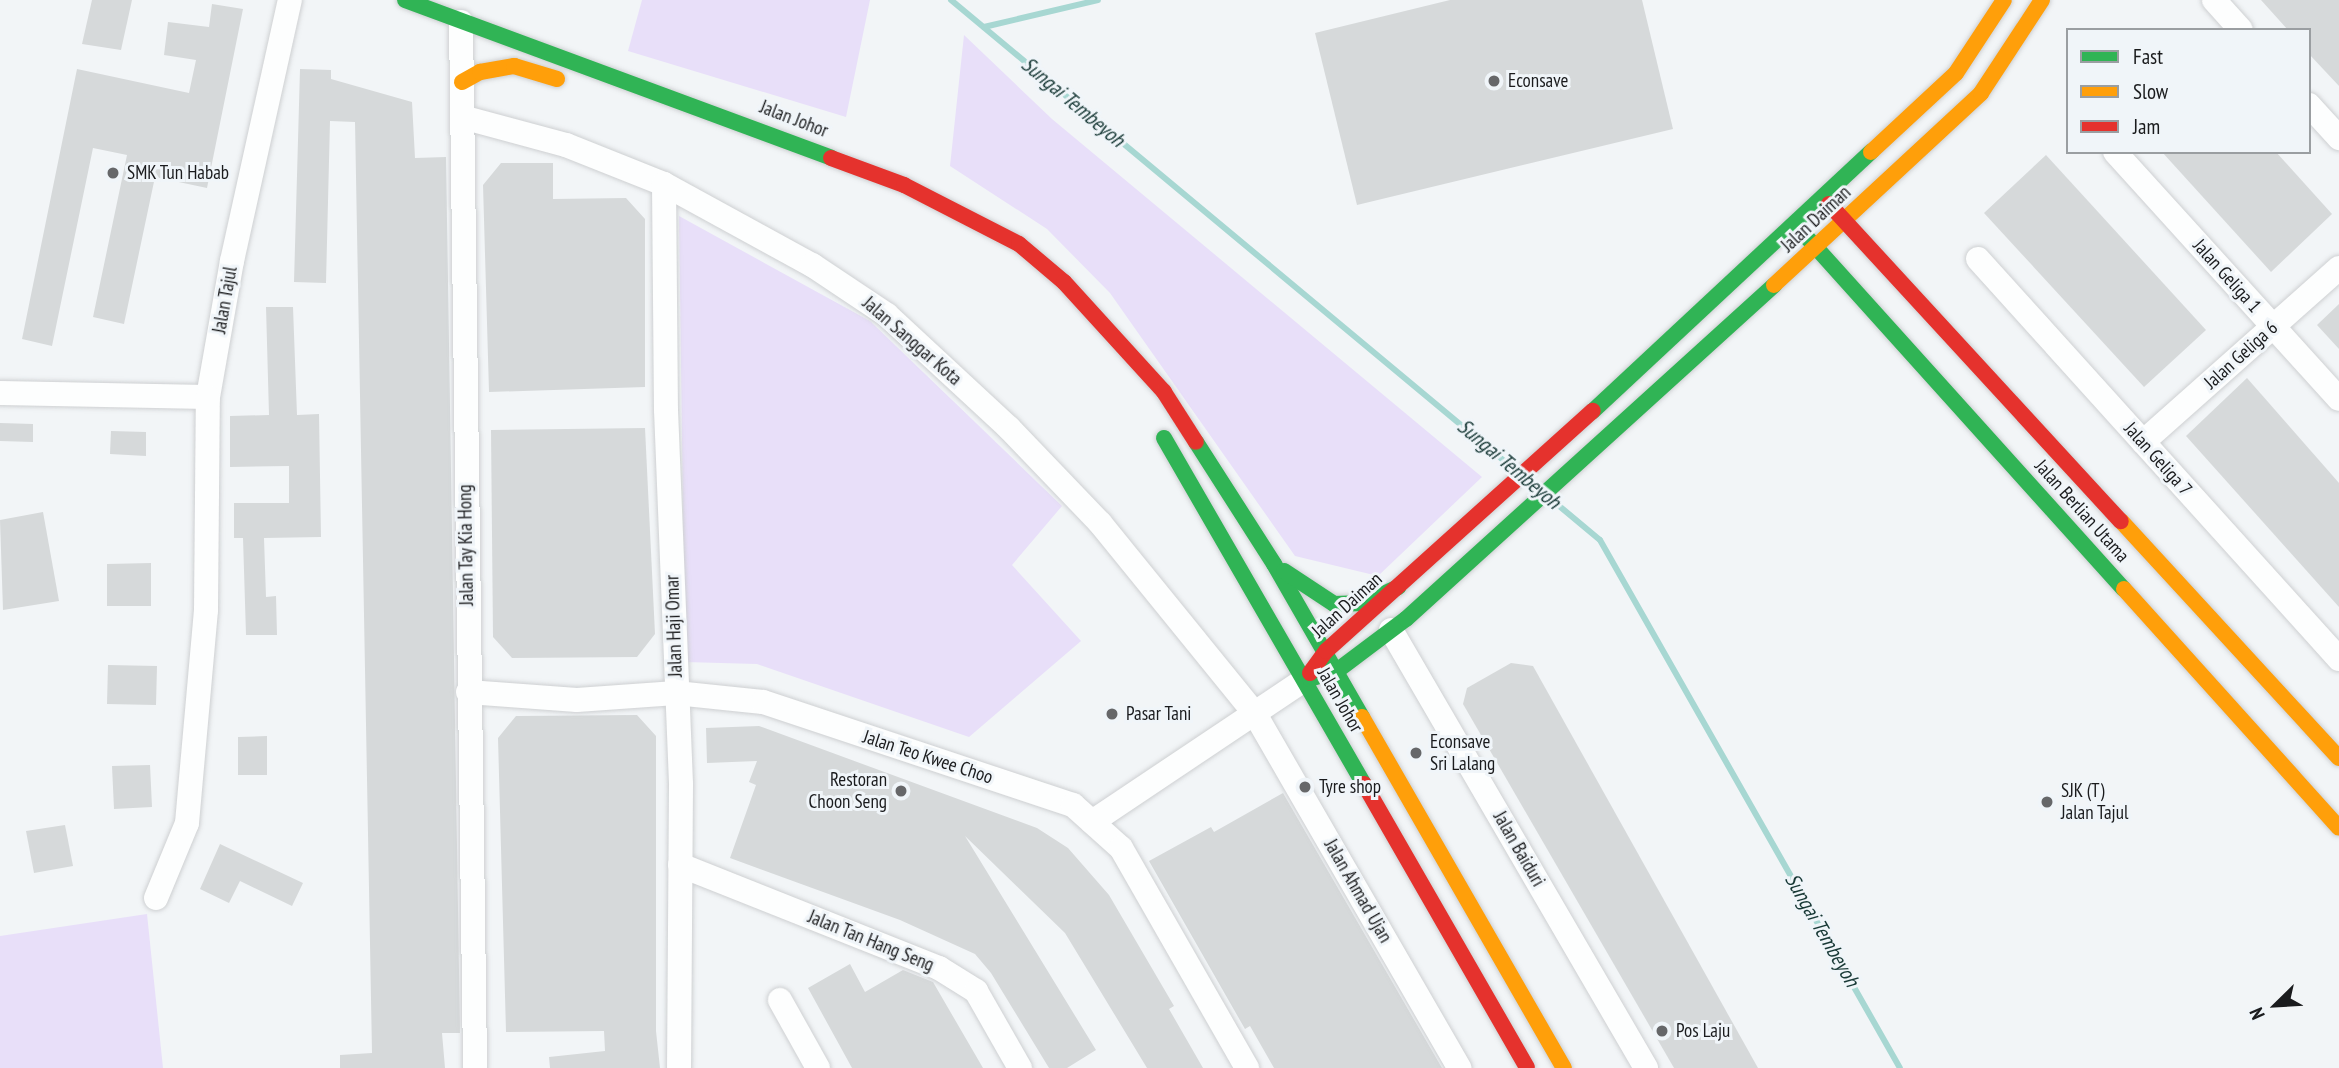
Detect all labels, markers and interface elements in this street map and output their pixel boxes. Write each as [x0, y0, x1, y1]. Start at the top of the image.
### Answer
legend [2066, 28, 2311, 154]
text: Fast [2133, 43, 2163, 70]
water label: Sungai Tembeyoh [1016, 52, 1130, 152]
place label: Econsave [1508, 70, 1568, 92]
marker: Econsave [1486, 73, 1502, 89]
text: Slow [2133, 78, 2168, 105]
street label: Jalan Johor [757, 96, 831, 142]
text: Jam [2133, 113, 2160, 140]
place label: SMK Tun Habab [127, 162, 230, 184]
marker: SMK Tun Habab [105, 165, 121, 181]
street label: Jalan Daiman [1777, 181, 1855, 257]
street label: Jalan Geliga 1 [2188, 235, 2266, 317]
street label: Jalan Tajul [208, 265, 242, 335]
street label: Jalan Sanggar Kota [858, 292, 966, 390]
street label: Jalan Geliga 6 [2200, 316, 2282, 394]
water label: Sungai Tembeyoh [1452, 414, 1566, 514]
street label: Jalan Geliga 7 [2119, 418, 2197, 500]
street label: Jalan Berlian Utama [2030, 455, 2134, 567]
street label: Jalan Tay Kia Hong [454, 484, 478, 606]
street label: Jalan Daiman [1307, 568, 1387, 642]
street label: Jalan Haji Omar [661, 575, 687, 677]
street label: Jalan Johor [1312, 663, 1368, 737]
place label: Pasar Tani [1126, 703, 1192, 725]
marker: Pasar Tani [1104, 706, 1120, 722]
street label: Jalan Teo Kwee Choo [860, 725, 996, 789]
place label: Econsave Sri Lalang [1430, 731, 1495, 775]
marker: Econsave Sri Lalang [1408, 745, 1424, 761]
place label: Restoran Choon Seng [809, 769, 887, 813]
place label: Tyre shop [1319, 776, 1381, 798]
marker: Tyre shop [1297, 779, 1313, 795]
place label: SJK (T) Jalan Tajul [2061, 780, 2129, 824]
marker: Restoran Choon Seng [893, 783, 909, 799]
marker: SJK (T) Jalan Tajul [2039, 794, 2055, 810]
street label: Jalan Baiduri [1488, 807, 1550, 891]
street label: Jalan Ahmad Ujan [1319, 835, 1397, 947]
water label: Sungai Tembeyoh [1779, 869, 1865, 991]
street label: Jalan Tan Hang Seng [804, 905, 938, 977]
north arrow [2241, 970, 2311, 1040]
text: N [2244, 1004, 2270, 1023]
place label: Pos Laju [1676, 1020, 1730, 1042]
marker: Pos Laju [1654, 1023, 1670, 1039]

